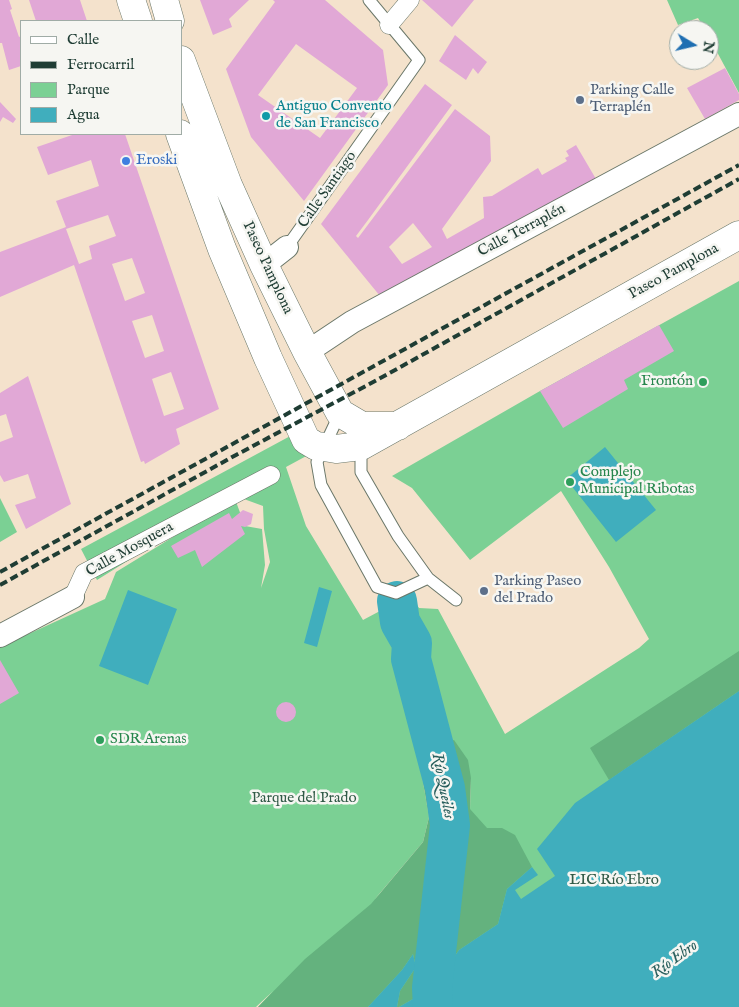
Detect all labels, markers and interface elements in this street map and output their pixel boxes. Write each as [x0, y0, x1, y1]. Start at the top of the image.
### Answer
legend [20, 20, 182, 135]
north arrow [669, 20, 719, 70]
text: Calle [67, 30, 99, 49]
text: N [698, 40, 718, 55]
text: Ferrocarril [67, 55, 134, 74]
text: Parque [67, 80, 110, 99]
place label: Parking Calle Terraplén [590, 82, 674, 117]
marker: Parking Calle Terraplén [574, 94, 586, 106]
place label: Antiguo Convento de San Francisco [276, 98, 392, 133]
text: Agua [67, 105, 100, 124]
marker: Antiguo Convento de San Francisco [260, 110, 272, 122]
street label: Calle Santiago [295, 148, 361, 232]
place label: Eroski [136, 152, 177, 170]
marker: Eroski [120, 155, 132, 167]
street label: Calle Terraplén [475, 200, 569, 262]
street label: Paseo Pamplona [238, 219, 296, 317]
street label: Paseo Pamplona [626, 240, 722, 304]
place label: Frontón [641, 373, 693, 391]
marker: Frontón [697, 376, 709, 388]
place label: Complejo Municipal Ribotas [580, 464, 694, 499]
marker: Complejo Municipal Ribotas [564, 476, 576, 488]
street label: Calle Mosquera [83, 519, 177, 581]
place label: Parking Paseo del Prado [494, 573, 581, 608]
marker: Parking Paseo del Prado [478, 585, 490, 597]
place label: SDR Arenas [110, 731, 186, 749]
marker: SDR Arenas [94, 734, 106, 746]
water label: Río Queiles [426, 752, 458, 820]
park label: Parque del Prado [252, 790, 356, 808]
park label: LIC Río Ebro [569, 872, 659, 890]
water label: Río Ebro [648, 937, 702, 983]

